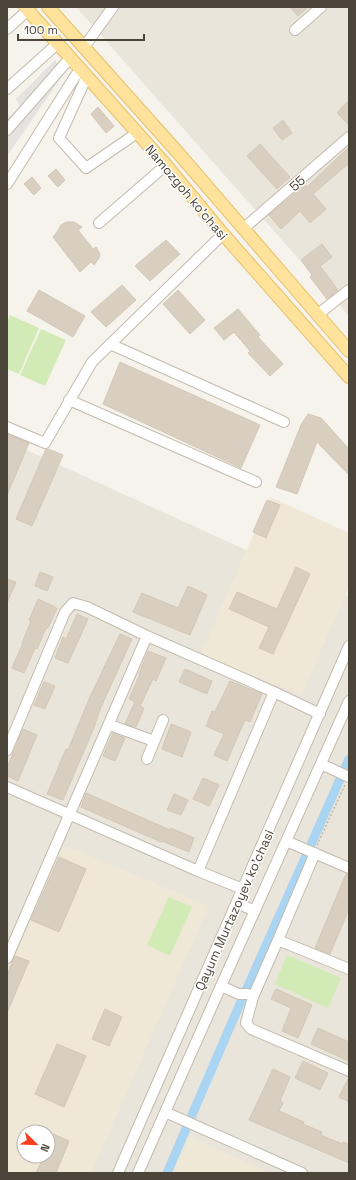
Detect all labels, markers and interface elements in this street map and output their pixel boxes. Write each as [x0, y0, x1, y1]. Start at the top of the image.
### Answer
scale bar [18, 16, 144, 42]
text: 100 m [24, 22, 58, 38]
street label: Namozgoh ko'chasi [142, 141, 232, 244]
street label: 55 [286, 172, 309, 195]
street label: Qayum Murtazoyev ko'chasi [191, 827, 278, 993]
north arrow [16, 1124, 56, 1164]
text: N [37, 1142, 53, 1154]

